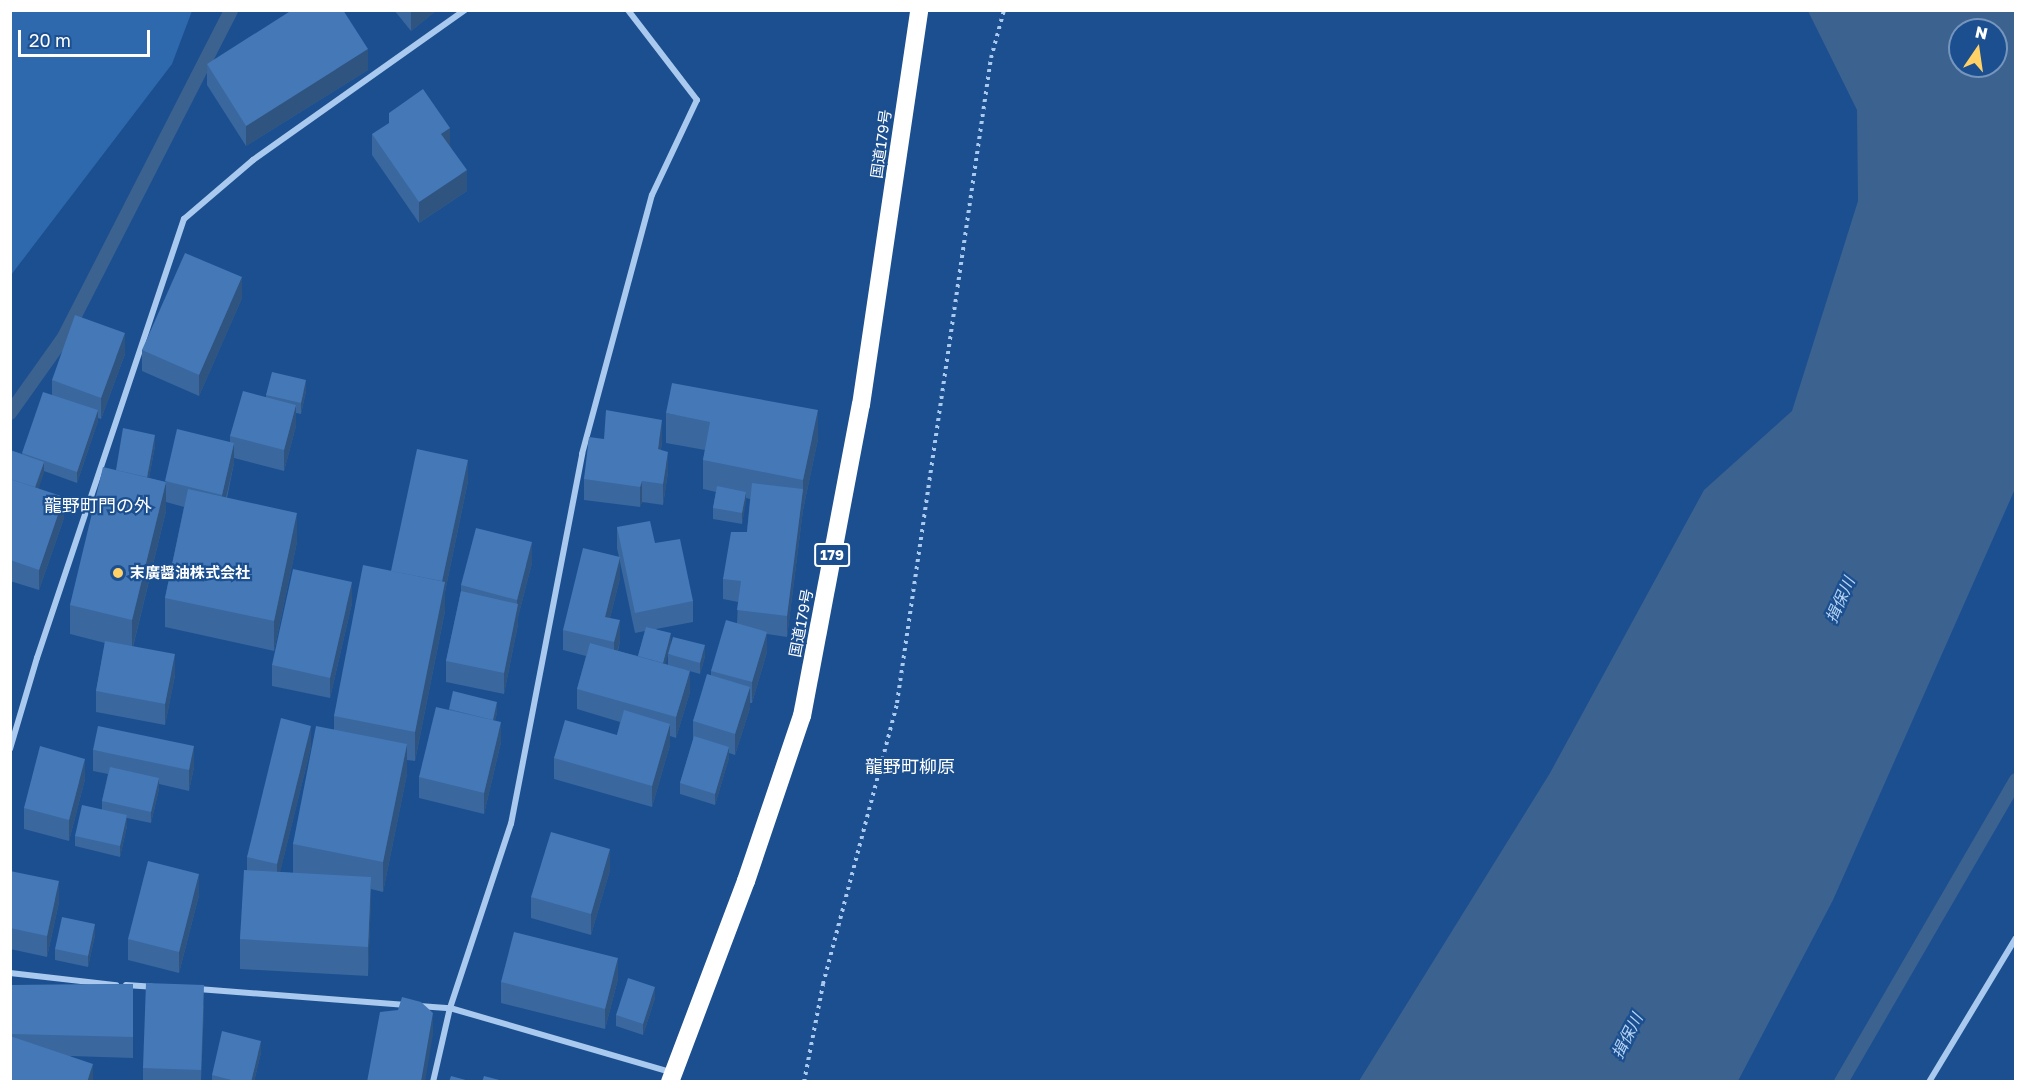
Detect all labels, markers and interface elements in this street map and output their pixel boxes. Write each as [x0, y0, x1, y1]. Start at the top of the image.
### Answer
scale bar [21, 18, 153, 56]
north arrow [1948, 18, 2008, 78]
text: N [1973, 21, 1990, 44]
text: 20 m [29, 29, 71, 51]
street label: 国道179号 [867, 108, 895, 180]
district label: 龍野町門の外 [44, 494, 152, 516]
road number: 179 [814, 544, 850, 566]
place label: 末廣醤油株式会社 [130, 564, 250, 582]
marker: 末廣醤油株式会社 [111, 566, 125, 580]
water label: 揖保川 [1821, 574, 1859, 626]
street label: 国道179号 [786, 587, 816, 659]
district label: 龍野町柳原 [865, 755, 955, 777]
water label: 揖保川 [1608, 1010, 1646, 1062]

